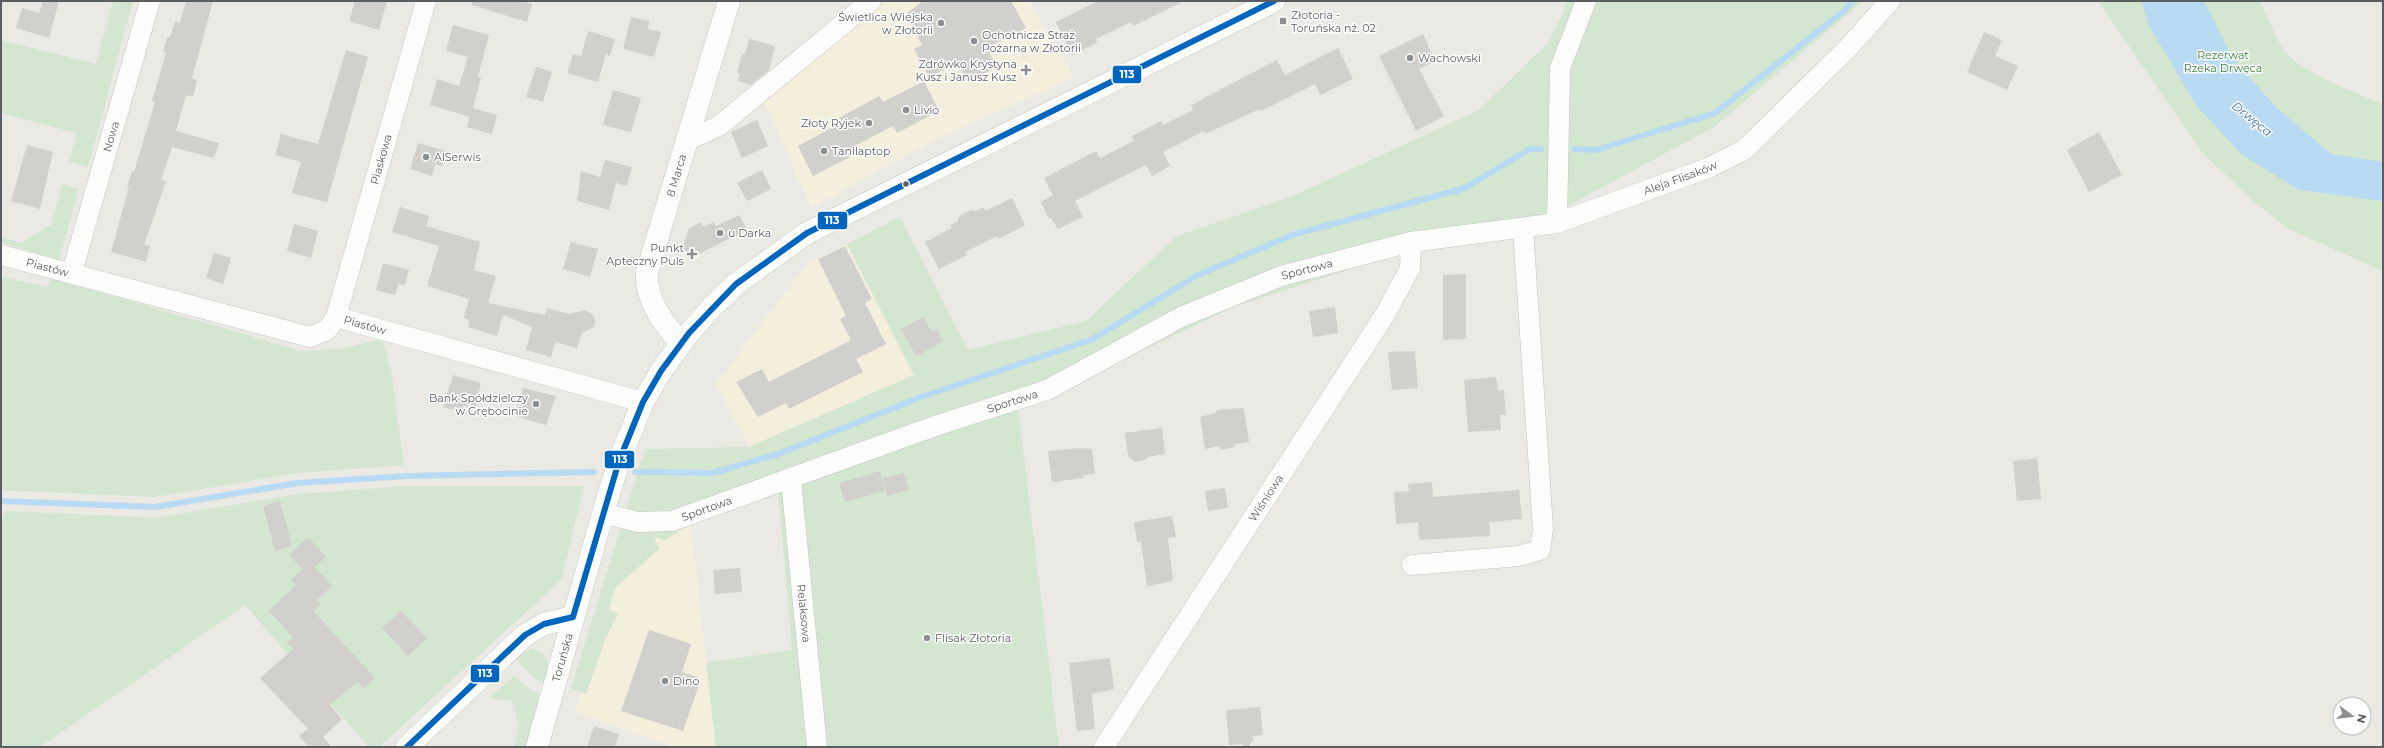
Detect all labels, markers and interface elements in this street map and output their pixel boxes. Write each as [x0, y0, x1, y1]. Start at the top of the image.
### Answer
place label: Złotoria - Toruńska nż. 02 [1291, 8, 1376, 35]
place label: Świetlica Wiejska w Złotorii [838, 10, 933, 37]
marker: Złotoria - Toruńska nż. 02 [1278, 16, 1288, 26]
marker: Świetlica Wiejska w Złotorii [936, 18, 946, 28]
place label: Ochotnicza Straż Pożarna w Złotorii [982, 28, 1081, 55]
marker: Ochotnicza Straż Pożarna w Złotorii [969, 36, 979, 46]
park label: Rezerwat Rzeka Drwęca [2184, 48, 2262, 75]
place label: Wachowski [1418, 51, 1481, 65]
marker: Wachowski [1405, 53, 1415, 63]
place label: Zdrówko Krystyna Kusz i Janusz Kusz [916, 57, 1017, 84]
marker: Zdrówko Krystyna Kusz i Janusz Kusz [1020, 64, 1032, 76]
line badge: 113 [1112, 65, 1142, 84]
text: 113 [1119, 67, 1135, 81]
water label: Drwęca [2229, 98, 2275, 139]
place label: Livio [914, 103, 939, 117]
marker: Livio [901, 105, 911, 115]
place label: Złoty Ryjek [801, 116, 861, 130]
marker: Złoty Ryjek [864, 118, 874, 128]
street label: Nowa [100, 119, 122, 154]
street label: Piaskowa [367, 132, 395, 186]
place label: Tanilaptop [832, 144, 890, 158]
marker: Tanilaptop [819, 146, 829, 156]
place label: AlSerwis [434, 150, 481, 164]
marker: AlSerwis [421, 152, 431, 162]
street label: 8 Marca [663, 152, 689, 198]
street label: Aleja Flisaków [1642, 157, 1720, 198]
unlabelled marker [901, 179, 911, 189]
line badge: 113 [817, 211, 848, 230]
text: 113 [824, 213, 840, 227]
place label: u Darka [728, 226, 771, 240]
marker: u Darka [715, 228, 725, 238]
place label: Punkt Apteczny Puls [606, 241, 685, 268]
marker: Punkt Apteczny Puls [687, 249, 697, 259]
street label: Piastów [25, 255, 70, 280]
street label: Sportowa [1280, 256, 1334, 283]
street label: Piastów [342, 312, 388, 338]
street label: Sportowa [985, 386, 1040, 416]
place label: Bank Spółdzielczy w Grębocinie [429, 391, 528, 418]
marker: Bank Spółdzielczy w Grębocinie [531, 399, 541, 409]
line badge: 113 [604, 450, 635, 469]
text: 113 [612, 452, 628, 466]
street label: Wiśniowa [1245, 472, 1286, 524]
street label: Sportowa [680, 493, 734, 524]
street label: Relaksowa [794, 584, 814, 643]
street label: Toruńska [549, 631, 576, 684]
place label: Flisak Złotoria [935, 631, 1011, 645]
marker: Flisak Złotoria [922, 633, 932, 643]
line badge: 113 [470, 664, 500, 683]
text: 113 [477, 666, 493, 680]
place label: Dino [673, 674, 699, 688]
marker: Dino [660, 676, 670, 686]
north arrow [2332, 696, 2372, 736]
text: N [2354, 712, 2370, 725]

